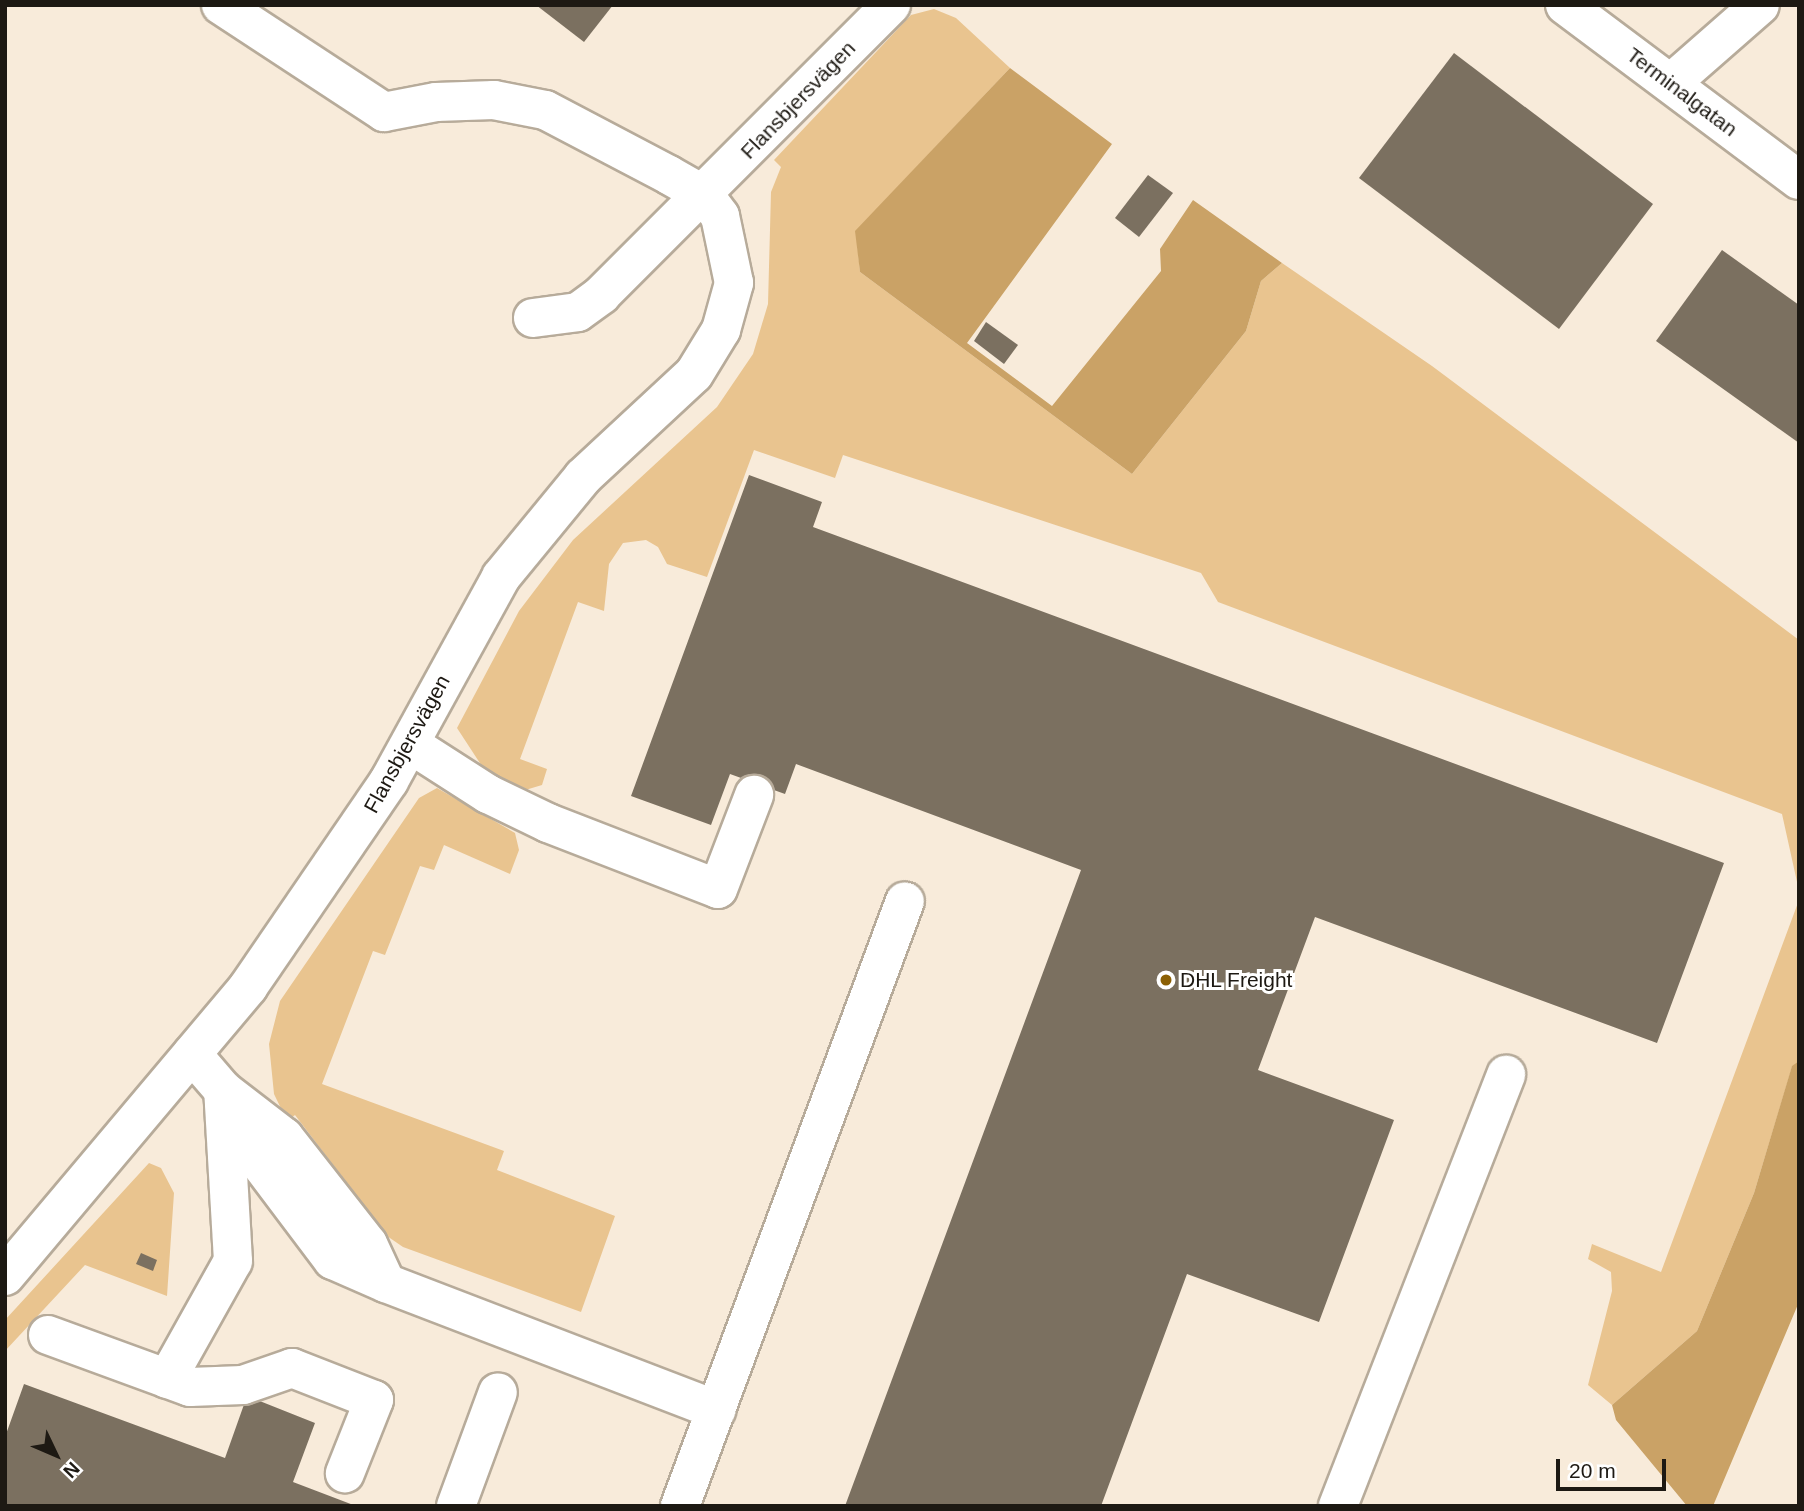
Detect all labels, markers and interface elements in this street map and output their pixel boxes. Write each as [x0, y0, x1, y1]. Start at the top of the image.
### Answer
street label: Flansbjersvägen [735, 36, 861, 164]
street label: Terminalgatan [1622, 42, 1742, 142]
street label: Flansbjersvägen [359, 671, 455, 817]
place label: DHL Freight [1180, 967, 1293, 993]
marker: DHL Freight [1158, 972, 1174, 988]
north arrow [21, 1420, 91, 1490]
scale bar [1559, 1444, 1669, 1488]
text: N [59, 1458, 84, 1482]
text: 20 m [1569, 1459, 1616, 1482]

